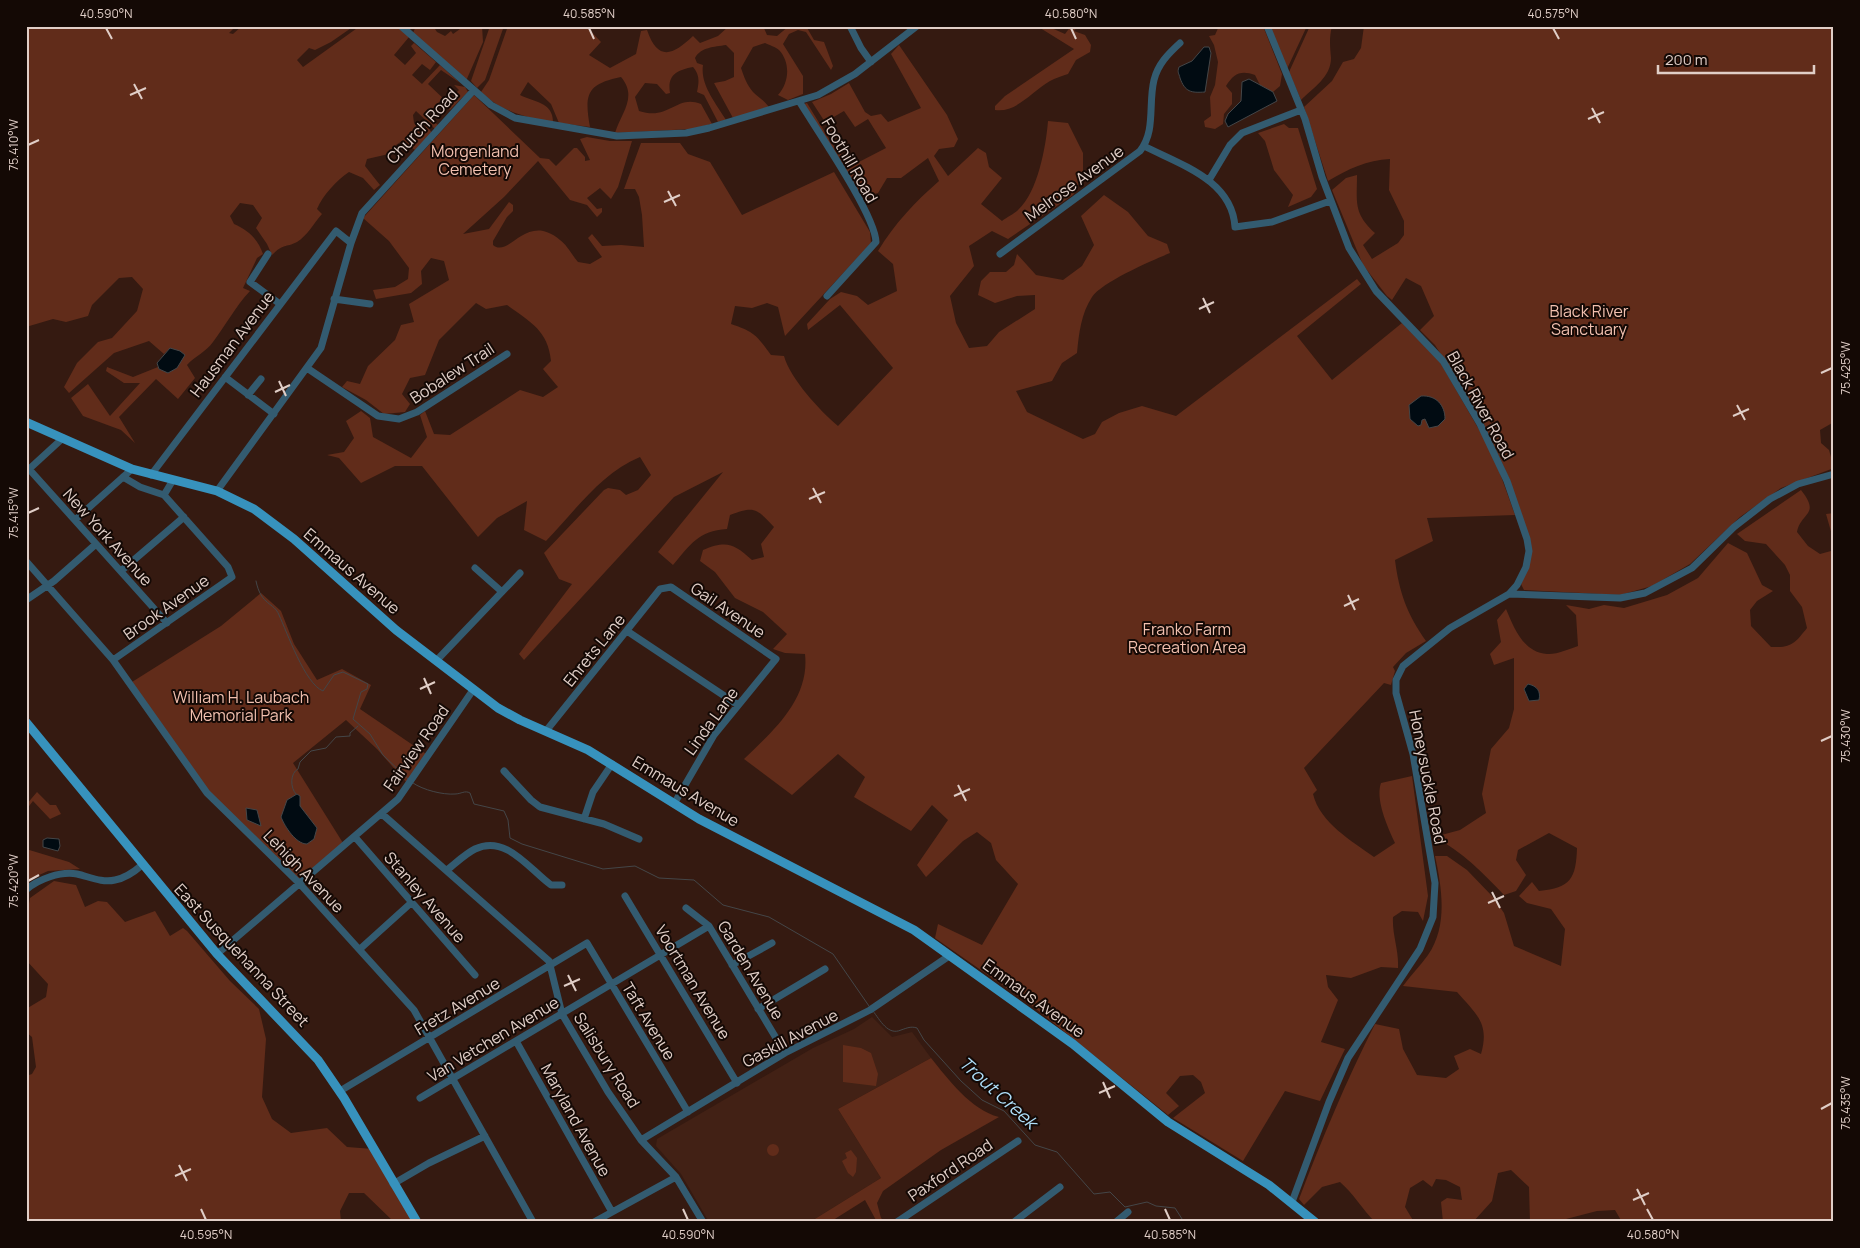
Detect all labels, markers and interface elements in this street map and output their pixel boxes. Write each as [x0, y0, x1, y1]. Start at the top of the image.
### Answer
text: 40.590°N [80, 5, 132, 22]
text: 40.585°N [563, 5, 615, 22]
text: 40.580°N [1045, 5, 1097, 22]
text: 40.575°N [1528, 5, 1578, 22]
scale bar [1658, 42, 1814, 74]
text: 200 m [1665, 49, 1708, 70]
street label: Church Road [381, 84, 463, 168]
street label: Foothill Road [817, 113, 883, 207]
text: 75.410°W [5, 118, 22, 171]
park label: Morgenland Cemetery [431, 140, 519, 180]
street label: Melrose Avenue [1020, 140, 1128, 226]
street label: Hausman Avenue [185, 286, 279, 402]
park label: Black River Sanctuary [1549, 300, 1629, 340]
street label: Bobalew Trail [406, 338, 498, 408]
text: 75.425°W [1837, 340, 1854, 395]
street label: Black River Road [1442, 347, 1520, 463]
street label: New York Avenue [58, 483, 158, 591]
text: 75.415°W [5, 487, 22, 539]
street label: Emmaus Avenue [299, 523, 405, 619]
street label: Brook Avenue [119, 569, 213, 645]
street label: Gail Avenue [686, 577, 770, 643]
street label: Ehrets Lane [558, 609, 630, 691]
park label: Franko Farm Recreation Area [1128, 618, 1246, 658]
street label: Linda Lane [679, 683, 743, 759]
park label: William H. Laubach Memorial Park [173, 686, 309, 726]
street label: Fairview Road [378, 701, 454, 795]
street label: Honeysuckle Road [1404, 708, 1452, 846]
text: 75.430°W [1837, 708, 1854, 763]
street label: Emmaus Avenue [628, 750, 744, 832]
street label: Lehigh Avenue [259, 825, 349, 917]
street label: Stanley Avenue [379, 847, 471, 947]
text: 75.420°W [5, 853, 22, 908]
street label: East Susquehanna Street [170, 879, 314, 1031]
street label: Garden Avenue [713, 916, 789, 1024]
street label: Voortman Avenue [650, 921, 736, 1043]
street label: Emmaus Avenue [979, 954, 1089, 1042]
street label: Fretz Avenue [410, 972, 504, 1040]
street label: Taft Avenue [617, 978, 681, 1064]
street label: Van Vetchen Avenue [423, 991, 563, 1087]
street label: Gaskill Avenue [738, 1003, 842, 1073]
street label: Salisbury Road [569, 1008, 645, 1112]
water label: Trout Creek [954, 1051, 1045, 1136]
street label: Maryland Avenue [536, 1060, 616, 1180]
text: 75.435°W [1837, 1076, 1854, 1130]
street label: Paxford Road [903, 1134, 997, 1206]
text: 40.595°N [180, 1226, 232, 1243]
text: 40.590°N [662, 1226, 714, 1243]
text: 40.585°N [1144, 1226, 1196, 1243]
text: 40.580°N [1627, 1226, 1679, 1243]

